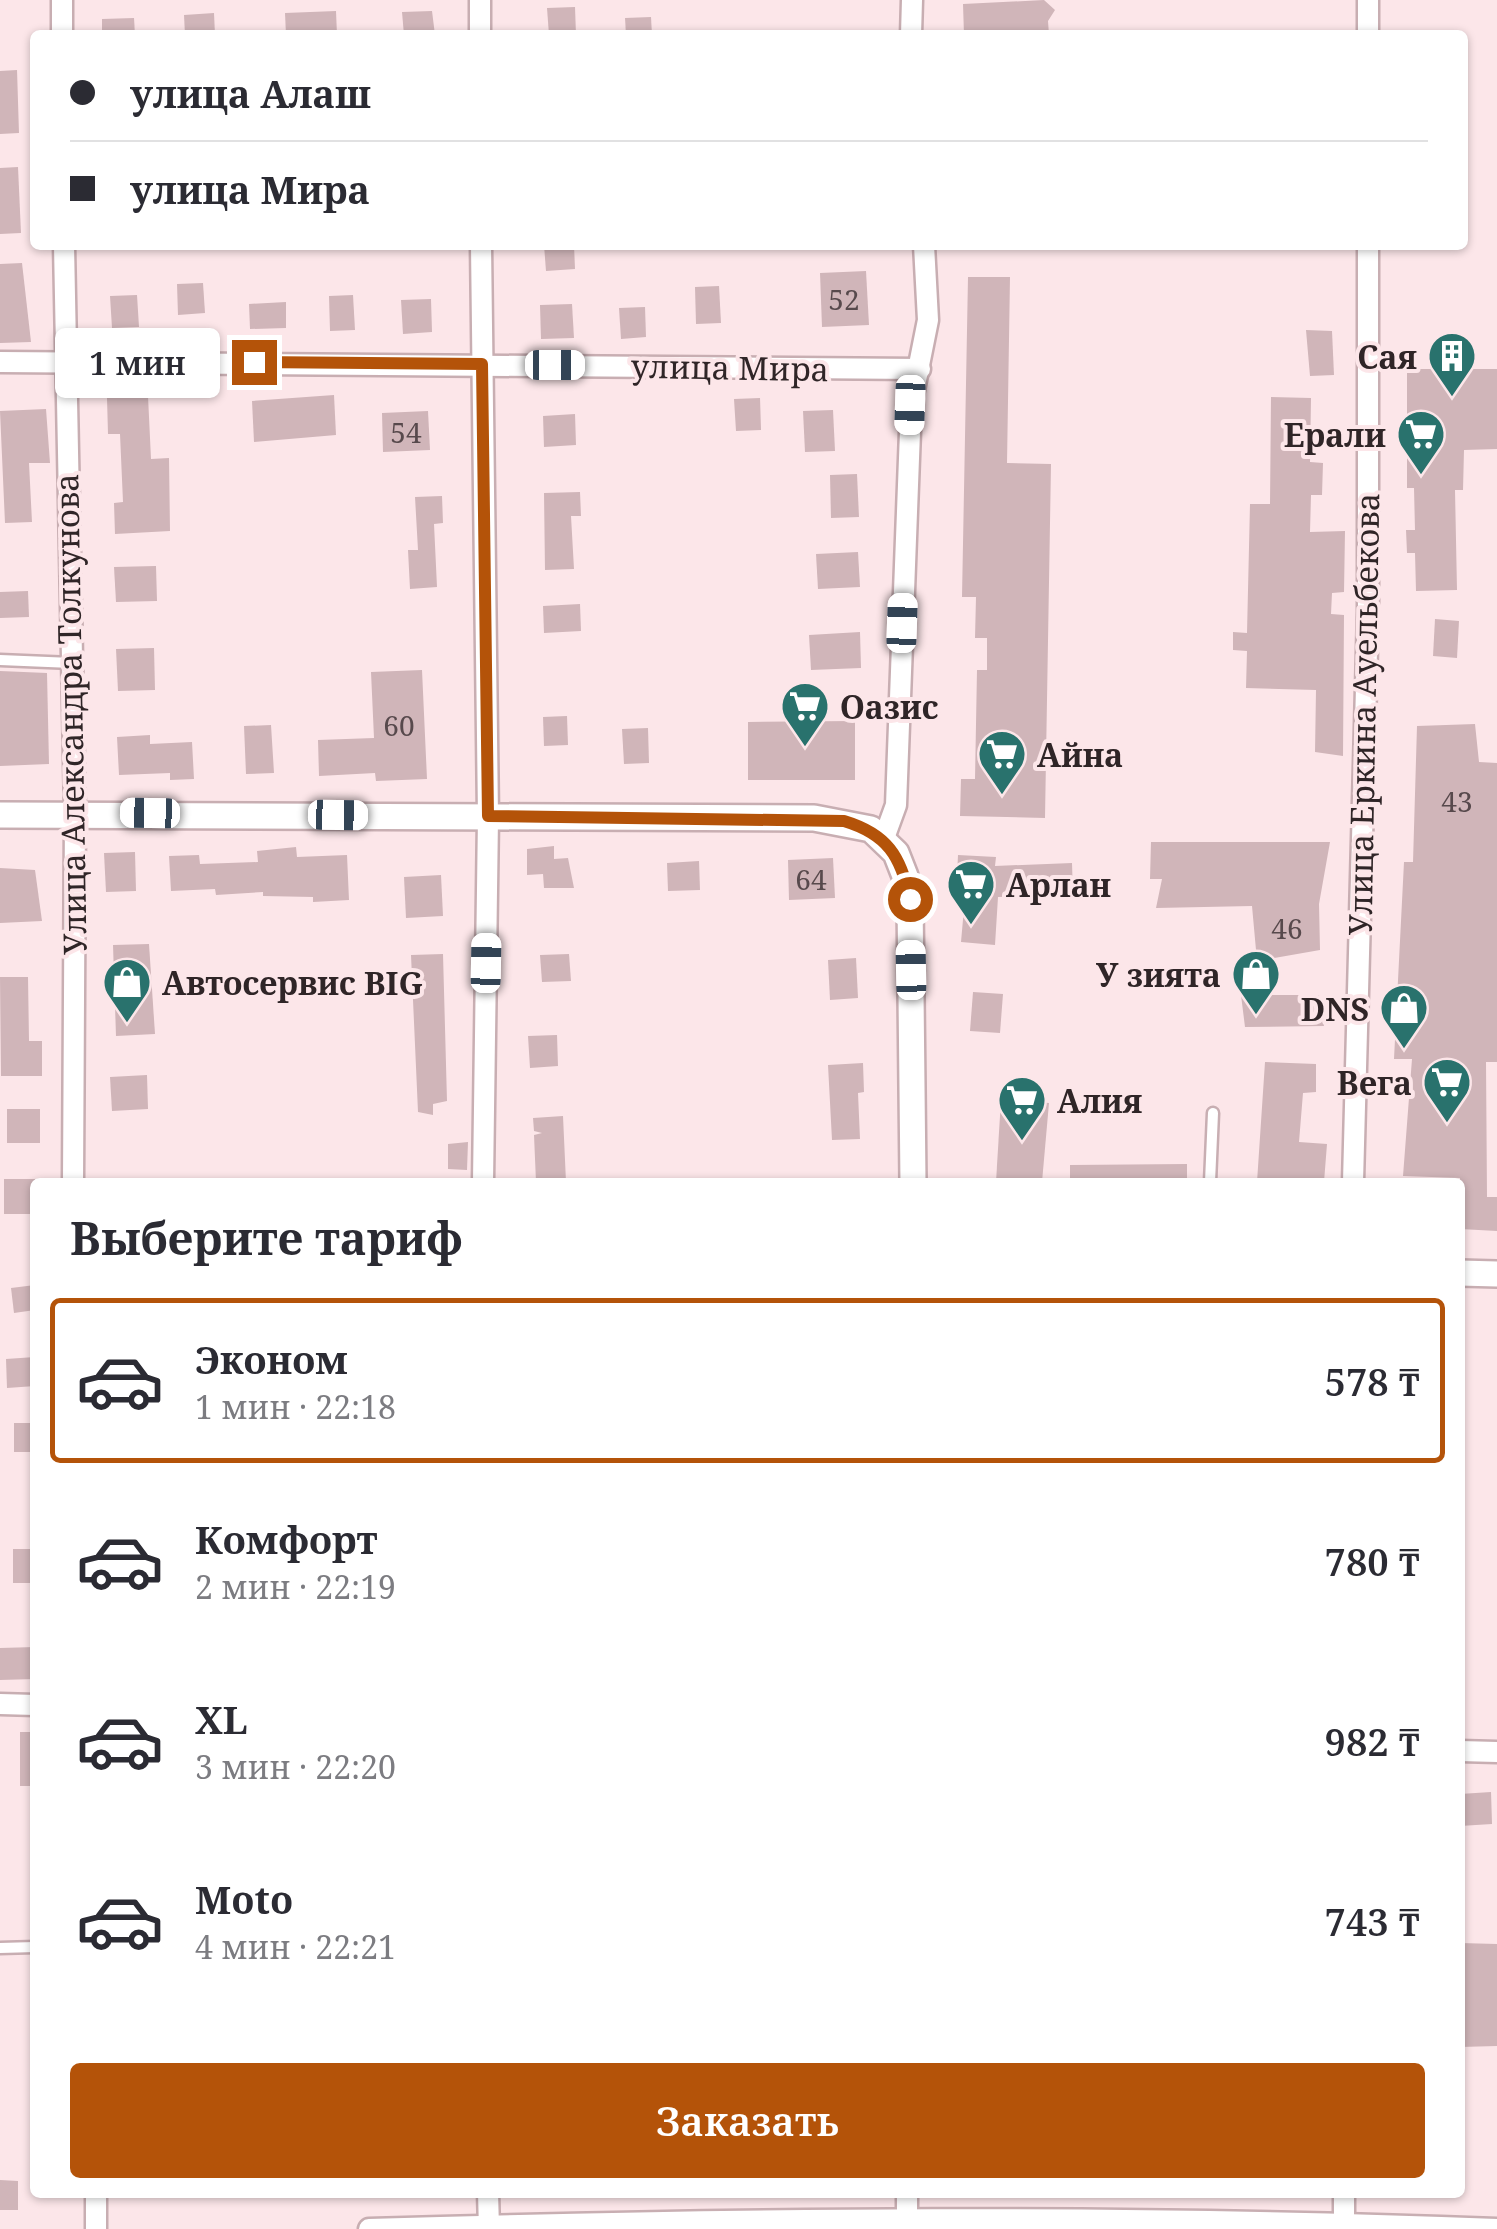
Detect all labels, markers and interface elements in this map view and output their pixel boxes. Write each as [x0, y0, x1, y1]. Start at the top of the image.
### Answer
text: улица Алаш [130, 67, 371, 119]
text: улица Мира [130, 163, 370, 215]
house number: 52 [828, 280, 860, 318]
callout: 1 мин [54, 327, 219, 397]
building icon: Сая [1426, 330, 1478, 398]
place label: Сая [1357, 335, 1417, 378]
route end [232, 340, 277, 385]
text: 1 мин [89, 341, 186, 384]
street label: улица Мира [631, 344, 829, 390]
car [525, 350, 585, 380]
car [894, 374, 926, 436]
supermarket icon: Ерали [1395, 408, 1447, 476]
house number: 54 [390, 413, 422, 451]
place label: Ерали [1284, 413, 1386, 456]
street label: Улица Александра Толкунова [44, 473, 96, 955]
street label: Улица Еркина Ауельбекова [1338, 492, 1388, 936]
car [886, 592, 918, 654]
supermarket icon: Оазис [779, 680, 831, 748]
place label: Оазис [840, 685, 938, 728]
house number: 60 [383, 706, 415, 744]
supermarket icon: Айна [976, 728, 1028, 796]
place label: Айна [1037, 733, 1123, 776]
house number: 43 [1441, 782, 1473, 820]
car [120, 797, 180, 829]
car [308, 799, 368, 831]
supermarket icon: Арлан [945, 858, 997, 926]
house number: 64 [795, 860, 827, 898]
place label: Арлан [1006, 863, 1111, 906]
route start [888, 877, 933, 922]
house number: 46 [1271, 909, 1303, 947]
car [470, 933, 502, 993]
car [895, 940, 927, 1000]
shop icon: У зията [1230, 948, 1282, 1016]
place label: У зията [1096, 953, 1221, 996]
shop icon: Автосервис BIG [101, 956, 153, 1024]
place label: Автосервис BIG [162, 961, 423, 1004]
shop icon: DNS [1378, 982, 1430, 1050]
place label: DNS [1301, 987, 1369, 1030]
supermarket icon: Вега [1421, 1056, 1473, 1124]
place label: Вега [1337, 1061, 1412, 1104]
supermarket icon: Алия [996, 1074, 1048, 1142]
place label: Алия [1057, 1079, 1142, 1122]
text: Выберите тариф [70, 1207, 463, 1268]
text: Эконом [195, 1333, 348, 1385]
icon: car [75, 1336, 165, 1426]
text: 578 ₸ [1325, 1355, 1420, 1407]
text: 1 мин · 22:18 [195, 1385, 396, 1428]
text: Комфорт [195, 1513, 378, 1565]
icon: car [75, 1516, 165, 1606]
text: 780 ₸ [1325, 1535, 1420, 1587]
text: 2 мин · 22:19 [195, 1565, 396, 1608]
text: XL [195, 1693, 248, 1745]
icon: car [75, 1696, 165, 1786]
text: 982 ₸ [1325, 1715, 1420, 1767]
text: 3 мин · 22:20 [195, 1745, 396, 1788]
text: Moto [195, 1873, 293, 1925]
icon: car [75, 1876, 165, 1966]
text: 743 ₸ [1325, 1895, 1420, 1947]
text: 4 мин · 22:21 [195, 1925, 396, 1968]
button: Заказать [70, 2063, 1425, 2178]

